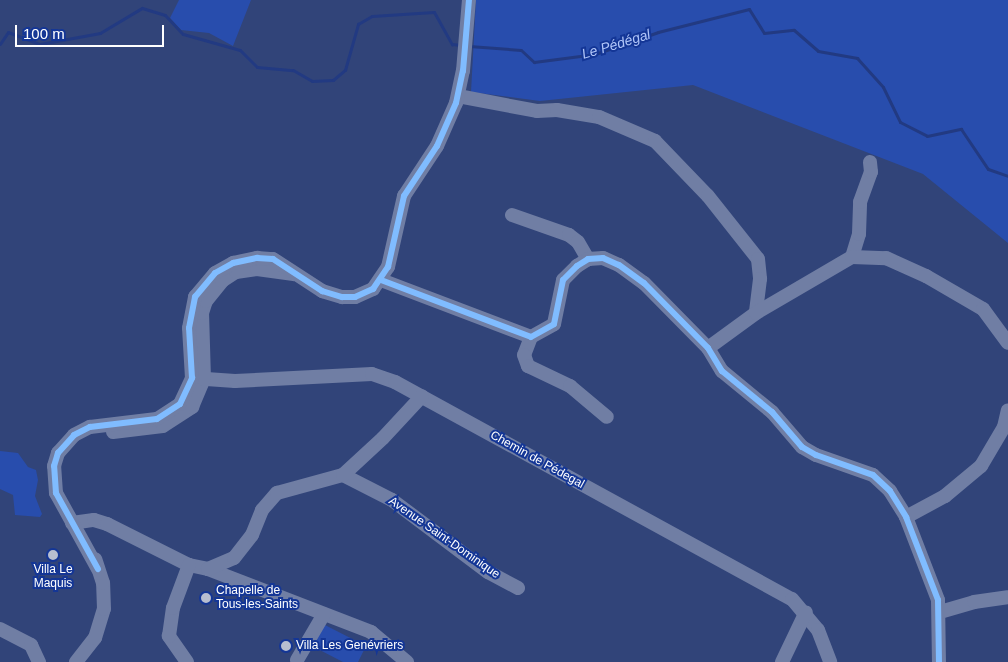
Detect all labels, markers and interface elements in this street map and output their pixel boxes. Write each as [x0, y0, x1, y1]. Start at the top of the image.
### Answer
scale bar [18, 15, 166, 47]
text: 100 m [23, 25, 65, 42]
water label: Le Pédégal [580, 26, 652, 62]
street label: Chemin de Pédegal [487, 428, 587, 492]
street label: Avenue Saint-Dominique [386, 494, 502, 582]
marker: Villa Le Maquis [47, 549, 59, 561]
place label: Villa Le Maquis [33, 563, 73, 591]
place label: Chapelle de Tous-les-Saints [216, 584, 298, 612]
marker: Chapelle de Tous-les-Saints [200, 592, 212, 604]
place label: Villa Les Genévriers [296, 639, 403, 653]
marker: Villa Les Genévriers [280, 640, 292, 652]

